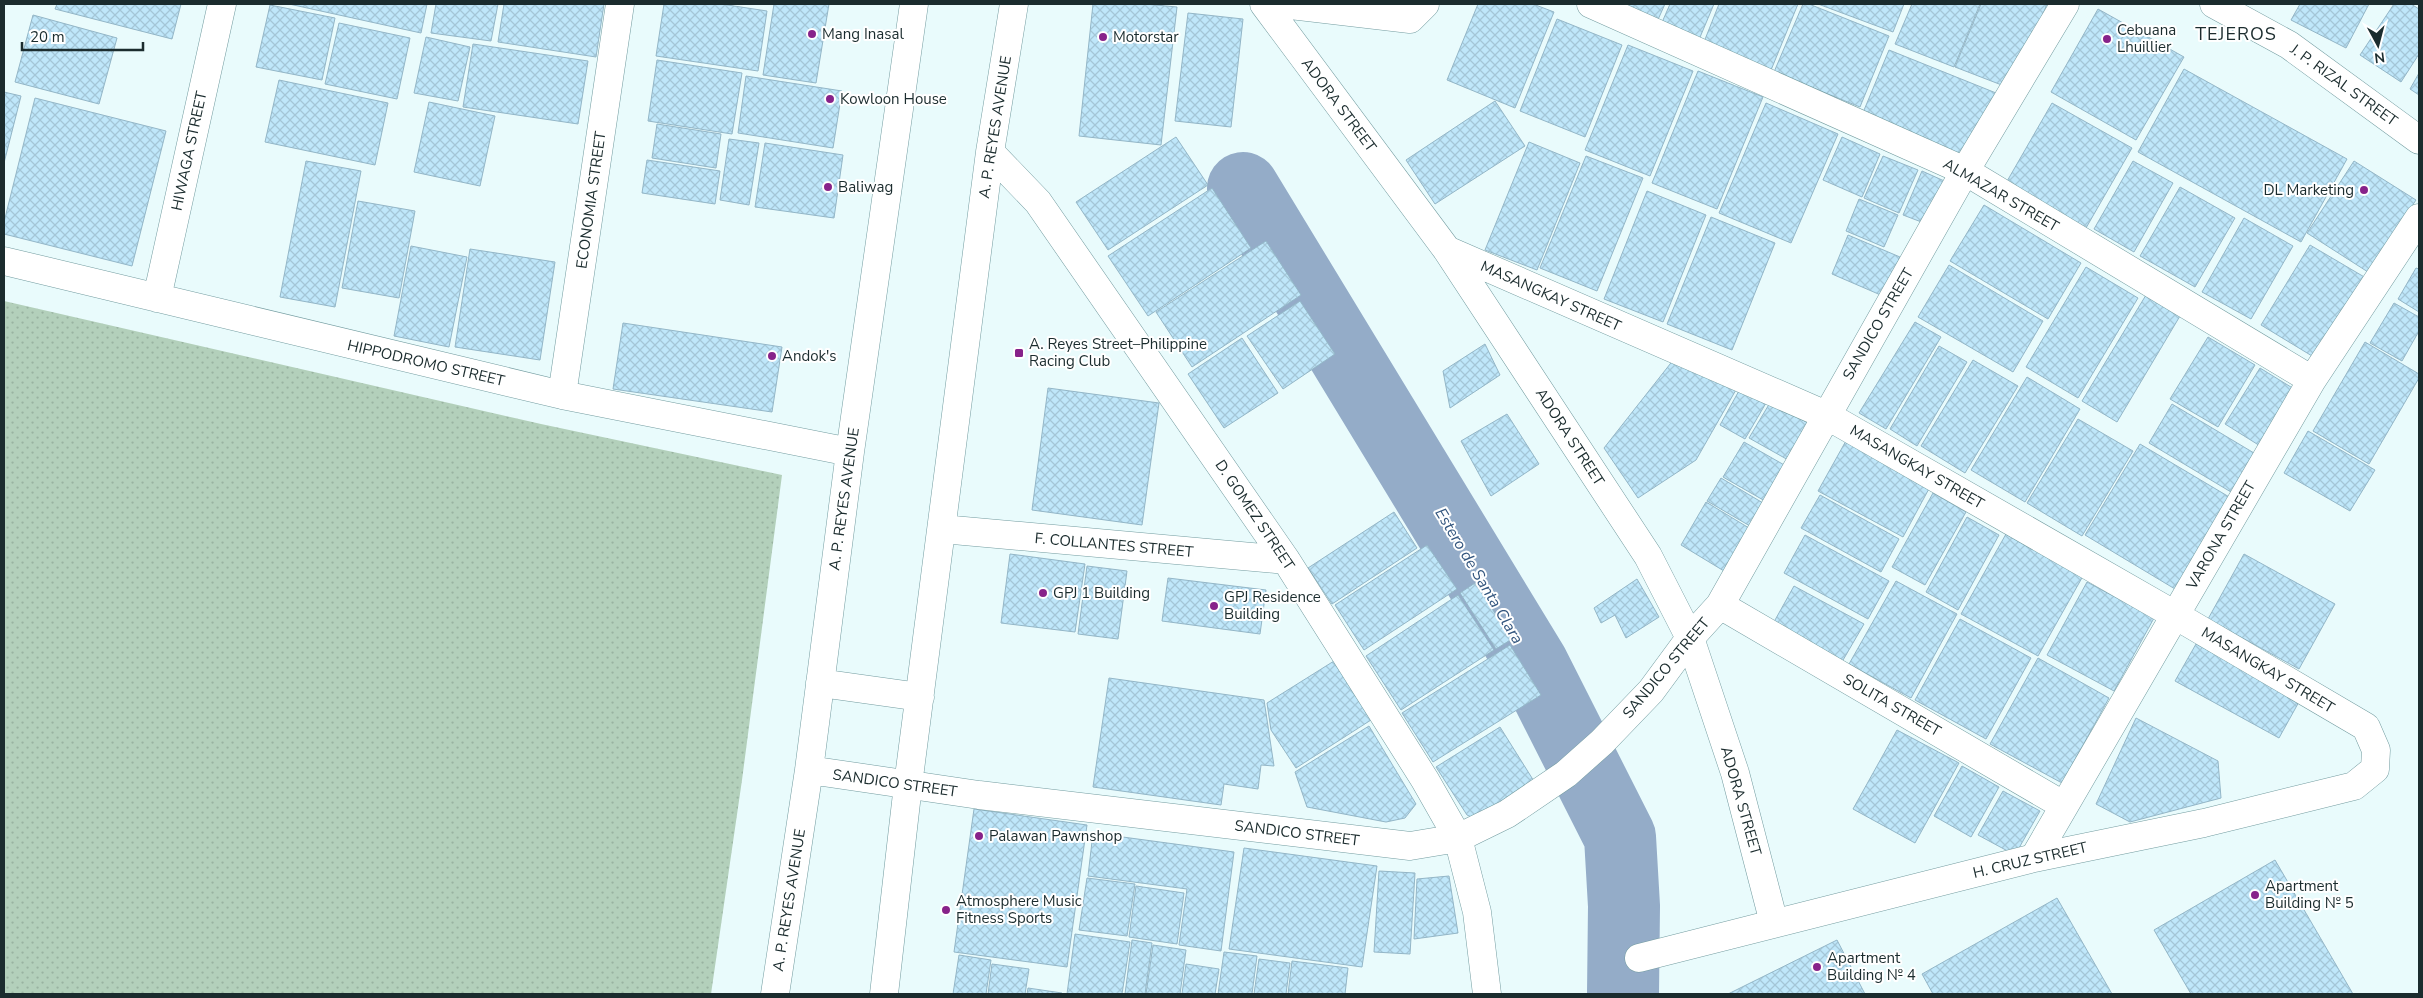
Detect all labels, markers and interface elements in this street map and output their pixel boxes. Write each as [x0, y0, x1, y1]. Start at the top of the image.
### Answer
scale bar [22, 20, 144, 52]
place label: Cebuana Lhuillier [2117, 20, 2176, 57]
north arrow [2353, 20, 2403, 70]
district label: TEJEROS [2195, 22, 2277, 46]
place label: Mang Inasal [822, 24, 904, 44]
text: 20 m [30, 27, 65, 47]
place label: Motorstar [1113, 27, 1179, 47]
marker: Mang Inasal [806, 28, 818, 40]
marker: Motorstar [1097, 31, 1109, 43]
marker: Cebuana Lhuillier [2101, 33, 2113, 45]
street label: J. P. RIZAL STREET [2286, 39, 2402, 131]
text: N [2373, 47, 2386, 67]
street label: A. P. REYES AVENUE [974, 54, 1016, 200]
street label: ADORA STREET [1297, 54, 1381, 156]
street label: HIWAGA STREET [167, 89, 211, 213]
place label: Kowloon House [840, 89, 947, 109]
marker: Kowloon House [824, 93, 836, 105]
street label: ECONOMIA STREET [571, 130, 611, 270]
street label: ALMAZAR STREET [1939, 154, 2063, 236]
place label: Baliwag [838, 177, 893, 197]
place label: DL Marketing [2263, 180, 2354, 200]
marker: Baliwag [822, 181, 834, 193]
marker: DL Marketing [2358, 184, 2370, 196]
street label: MASANGKAY STREET [1478, 256, 1624, 336]
street label: SANDICO STREET [1838, 265, 1918, 383]
place label: A. Reyes Street–Philippine Racing Club [1029, 334, 1207, 371]
street label: HIPPODROMO STREET [345, 335, 507, 391]
place label: Andok's [782, 346, 837, 366]
marker: A. Reyes Street–Philippine Racing Club [1013, 347, 1025, 359]
marker: Andok's [766, 350, 778, 362]
street label: ADORA STREET [1531, 384, 1609, 490]
street label: MASANGKAY STREET [1846, 420, 1988, 514]
street label: A. P. REYES AVENUE [824, 426, 864, 572]
street label: D. GOMEZ STREET [1211, 456, 1299, 574]
street label: VARONA STREET [2181, 477, 2260, 594]
water label: Estero de Santa Clara [1430, 504, 1528, 648]
street label: F. COLLANTES STREET [1034, 528, 1194, 562]
place label: GPJ 1 Building [1053, 583, 1150, 603]
marker: GPJ 1 Building [1037, 587, 1049, 599]
place label: GPJ Residence Building [1224, 587, 1321, 624]
marker: GPJ Residence Building [1208, 600, 1220, 612]
street label: SANDICO STREET [1618, 613, 1714, 723]
street label: MASANGKAY STREET [2198, 622, 2338, 718]
street label: SOLITA STREET [1839, 669, 1945, 741]
street label: ADORA STREET [1716, 744, 1766, 858]
street label: SANDICO STREET [831, 764, 959, 802]
street label: SANDICO STREET [1233, 815, 1361, 851]
place label: Palawan Pawnshop [989, 826, 1122, 846]
street label: A. P. REYES AVENUE [768, 827, 810, 973]
marker: Palawan Pawnshop [973, 830, 985, 842]
street label: H. CRUZ STREET [1971, 837, 2089, 883]
place label: Apartment Building № 5 [2265, 876, 2354, 913]
marker: Apartment Building № 5 [2249, 889, 2261, 901]
place label: Atmosphere Music Fitness Sports [956, 891, 1082, 928]
marker: Atmosphere Music Fitness Sports [940, 904, 952, 916]
place label: Apartment Building № 4 [1827, 948, 1916, 985]
marker: Apartment Building № 4 [1811, 961, 1823, 973]

